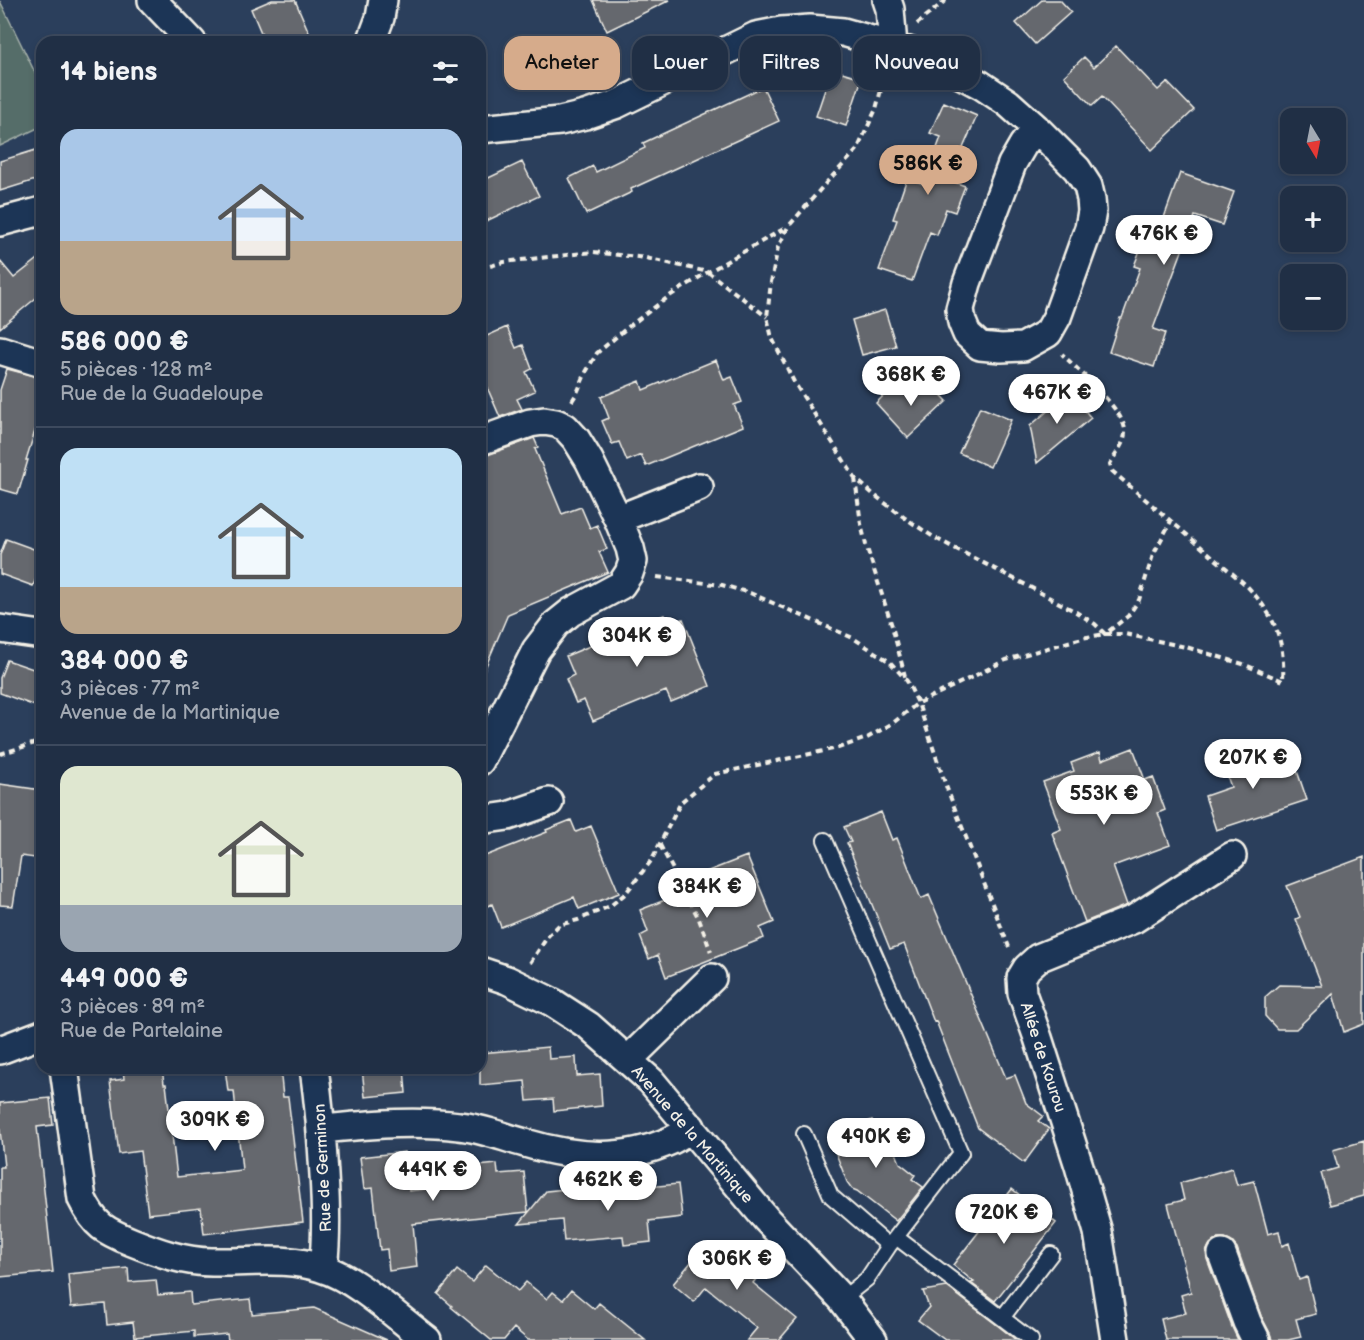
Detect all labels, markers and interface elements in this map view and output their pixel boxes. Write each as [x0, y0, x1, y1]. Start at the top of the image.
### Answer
chip: Acheter [504, 36, 620, 90]
chip: Louer [632, 36, 728, 90]
chip: Filtres [740, 36, 841, 90]
chip: Nouveau [853, 36, 980, 90]
icon: filters [429, 56, 462, 89]
text: 14 biens [60, 57, 157, 88]
north arrow [1280, 108, 1346, 174]
map controls [1280, 108, 1346, 330]
pin: 586K € [879, 145, 977, 196]
text: 586K € [893, 152, 963, 176]
icon: home [207, 168, 315, 276]
button: + [1280, 186, 1346, 252]
pin: 476K € [1115, 215, 1213, 266]
text: 476K € [1130, 222, 1198, 246]
button: − [1280, 264, 1346, 330]
text: 586 000 € [60, 327, 189, 358]
pin: 368K € [862, 356, 960, 407]
text: 5 pièces · 128 m² [60, 358, 212, 382]
text: 368K € [876, 363, 946, 387]
pin: 467K € [1008, 374, 1106, 425]
text: 467K € [1022, 381, 1092, 405]
text: Rue de la Guadeloupe [60, 382, 263, 406]
icon: home [207, 487, 315, 595]
pin: 304K € [588, 617, 686, 668]
text: 304K € [602, 624, 672, 648]
text: 384 000 € [60, 646, 188, 677]
text: 3 pièces · 77 m² [60, 677, 200, 701]
text: Avenue de la Martinique [60, 701, 280, 725]
pin: 207K € [1204, 739, 1302, 790]
text: 207K € [1218, 746, 1288, 770]
pin: 553K € [1055, 775, 1153, 826]
text: 553K € [1070, 782, 1138, 806]
icon: home [207, 805, 315, 913]
pin: 384K € [658, 868, 756, 919]
text: 384K € [672, 875, 742, 899]
text: 449 000 € [60, 964, 188, 995]
text: 3 pièces · 89 m² [60, 995, 205, 1019]
street label: Allée de Kourou [1016, 1000, 1069, 1115]
text: Rue de Partelaine [60, 1019, 223, 1043]
street label: Avenue de la Martinique [627, 1062, 757, 1208]
pin: 309K € [166, 1101, 264, 1152]
street label: Rue de Germinon [311, 1103, 336, 1233]
text: 309K € [180, 1108, 250, 1132]
pin: 490K € [827, 1118, 925, 1169]
text: 490K € [841, 1125, 911, 1149]
pin: 449K € [384, 1151, 482, 1202]
text: 449K € [398, 1158, 468, 1182]
pin: 462K € [559, 1161, 657, 1212]
text: 462K € [573, 1168, 643, 1192]
pin: 720K € [955, 1194, 1053, 1245]
text: 720K € [969, 1201, 1039, 1225]
pin: 306K € [688, 1240, 786, 1291]
text: 306K € [702, 1247, 772, 1271]

